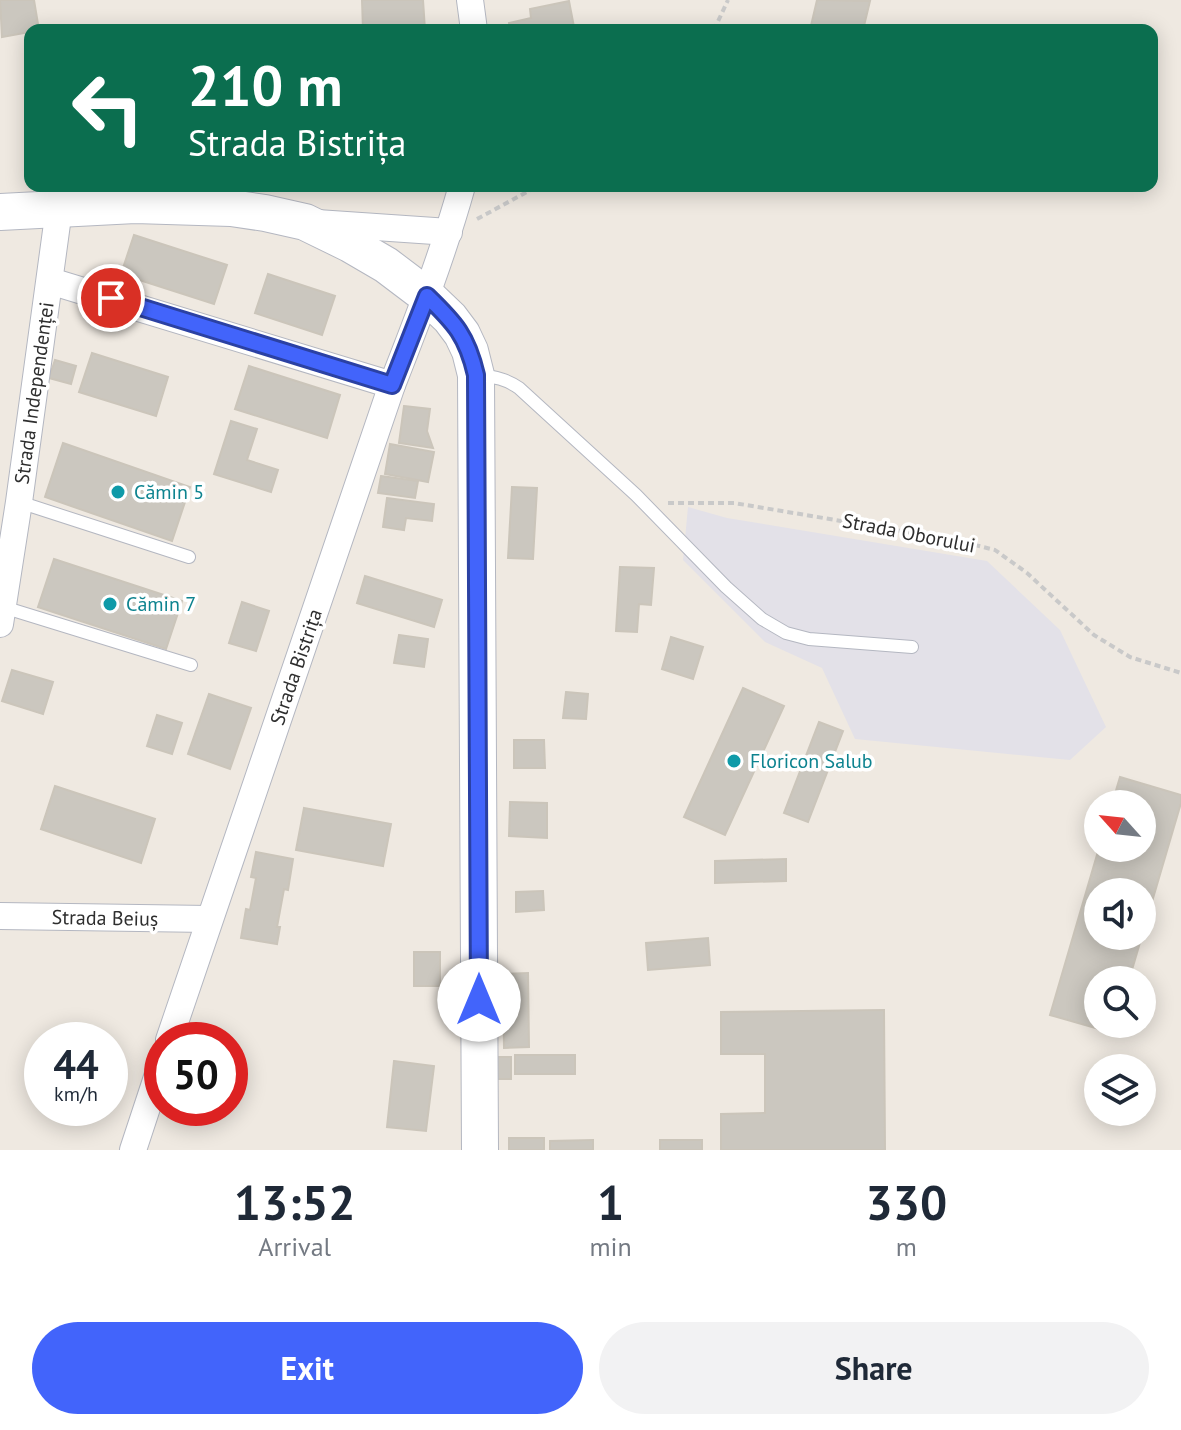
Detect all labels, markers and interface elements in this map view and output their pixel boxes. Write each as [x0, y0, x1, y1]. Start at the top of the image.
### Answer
text: 210 m [188, 49, 343, 121]
icon: left [56, 56, 160, 160]
text: Strada Bistrița [188, 119, 406, 166]
pin [77, 264, 145, 332]
icon: arrive [89, 276, 133, 320]
street label: Strada Independenței [8, 300, 60, 486]
place label: Cămin 5 [134, 479, 204, 505]
marker: Cămin 5 [109, 483, 127, 501]
street label: Strada Oborului [840, 507, 978, 559]
place label: Cămin 7 [126, 591, 196, 617]
marker: Cămin 7 [101, 595, 119, 613]
street label: Strada Bistrița [264, 605, 328, 729]
place label: Floricon Salub [750, 748, 873, 774]
marker: Floricon Salub [725, 752, 743, 770]
north arrow [1084, 790, 1156, 862]
map controls [1084, 790, 1156, 1126]
button: sound [1084, 878, 1156, 950]
street label: Strada Beiuș [52, 904, 158, 932]
position arrow [437, 958, 521, 1042]
button: search [1084, 966, 1156, 1038]
speed limit sign: 50 [144, 1022, 248, 1126]
text: 44 [53, 1038, 99, 1090]
button: layers [1084, 1054, 1156, 1126]
text: km/h [54, 1081, 98, 1107]
text: 13:52 [234, 1171, 356, 1233]
text: 1 [597, 1171, 624, 1233]
text: 330 [866, 1171, 947, 1233]
text: Arrival [258, 1230, 331, 1263]
text: min [589, 1230, 632, 1263]
text: m [896, 1230, 917, 1263]
button: Exit [32, 1322, 583, 1414]
button: Share [599, 1322, 1149, 1414]

